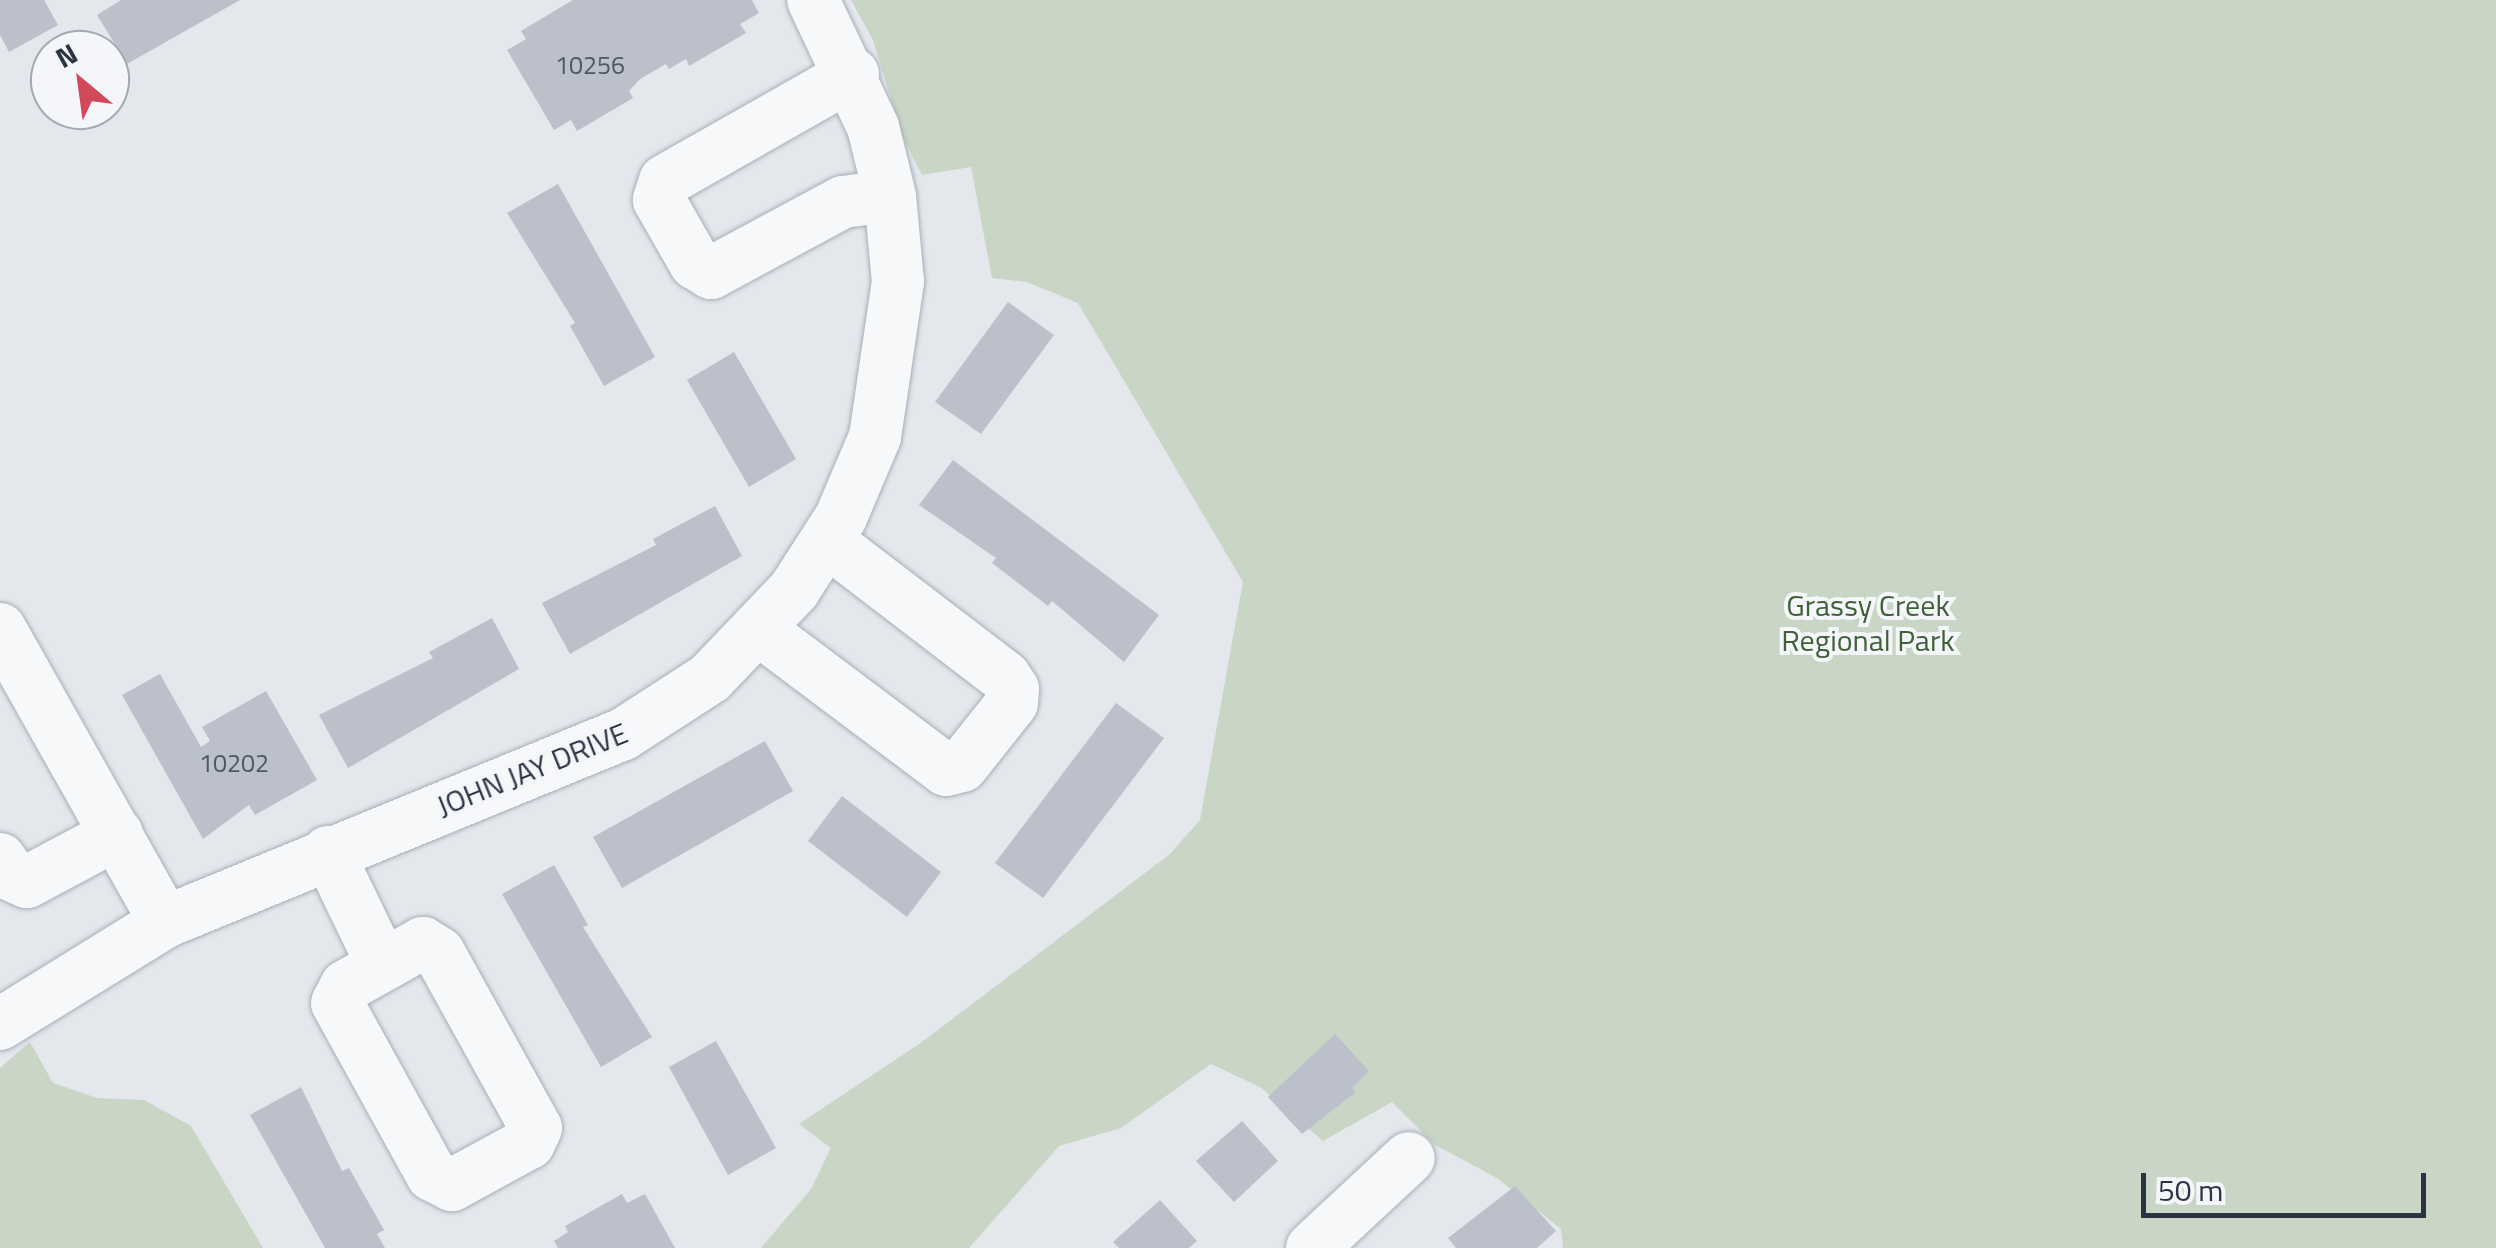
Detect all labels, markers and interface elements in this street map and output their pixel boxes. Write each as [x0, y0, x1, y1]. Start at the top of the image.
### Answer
north arrow [30, 30, 130, 130]
text: N [47, 32, 85, 79]
house number: 10256 [555, 50, 625, 80]
park label: Grassy Creek Regional Park [1781, 587, 1955, 658]
street label: JOHN JAY DRIVE [431, 714, 633, 824]
house number: 10202 [199, 748, 269, 778]
scale bar [2146, 1153, 2431, 1215]
text: 50 m [2158, 1167, 2223, 1213]

